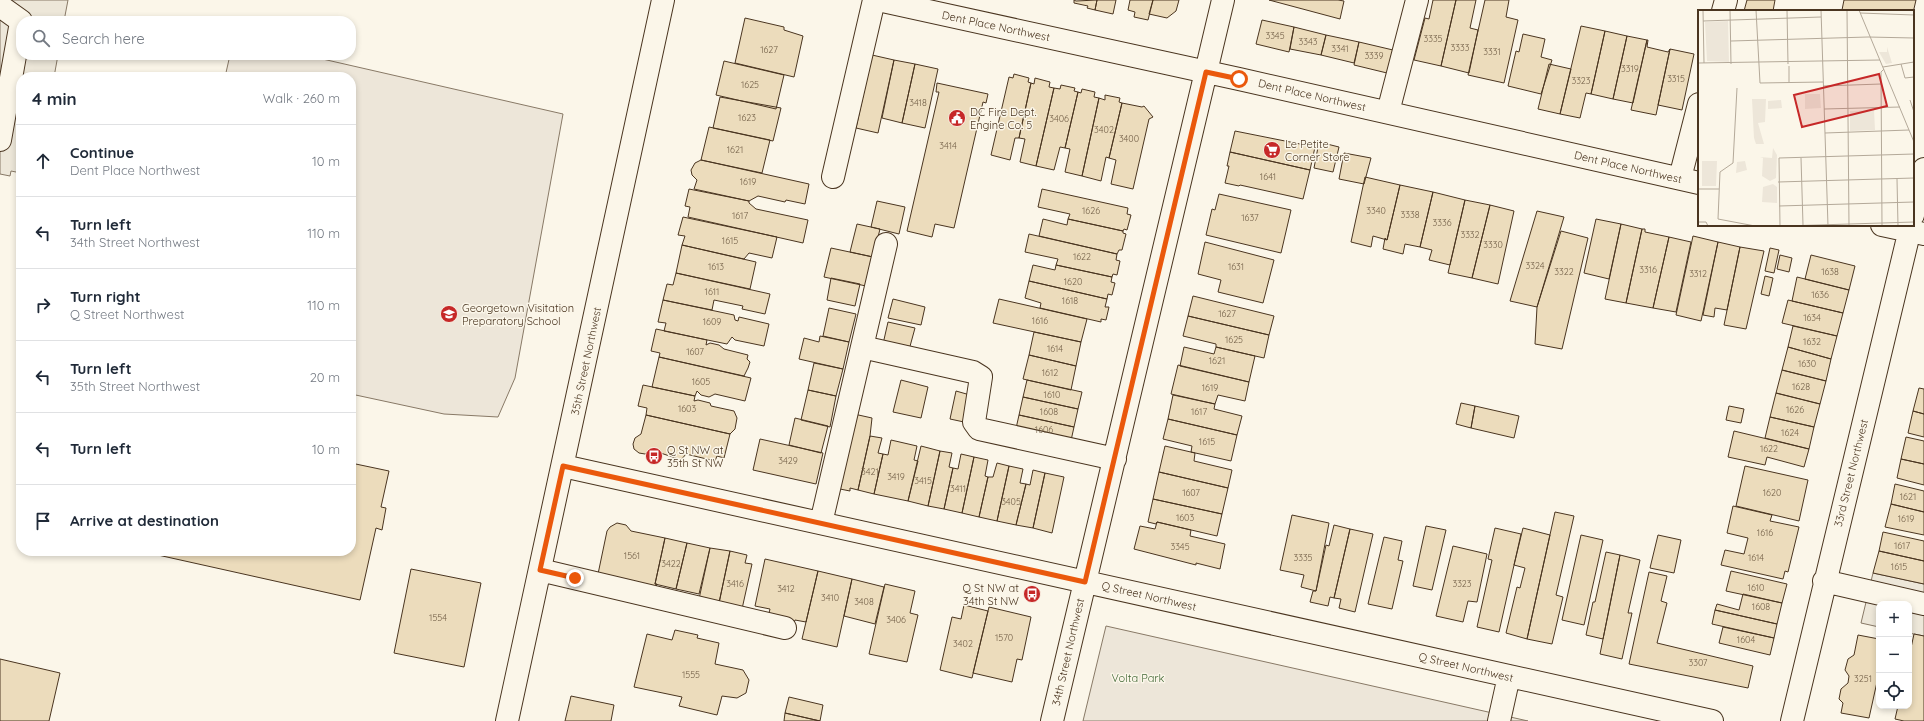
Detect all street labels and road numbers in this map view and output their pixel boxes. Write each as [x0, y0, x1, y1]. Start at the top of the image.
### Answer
street label: Dent Place Northwest [941, 8, 1052, 44]
street label: Dent Place Northwest [1257, 76, 1368, 114]
street label: Dent Place Northwest [1573, 148, 1684, 186]
street label: 35th Street Northwest [568, 305, 604, 416]
street label: 33rd Street Northwest [1831, 417, 1871, 528]
street label: Q Street Northwest [1100, 578, 1198, 614]
street label: 34th Street Northwest [1049, 597, 1087, 707]
street label: Q Street Northwest [1417, 649, 1515, 685]

